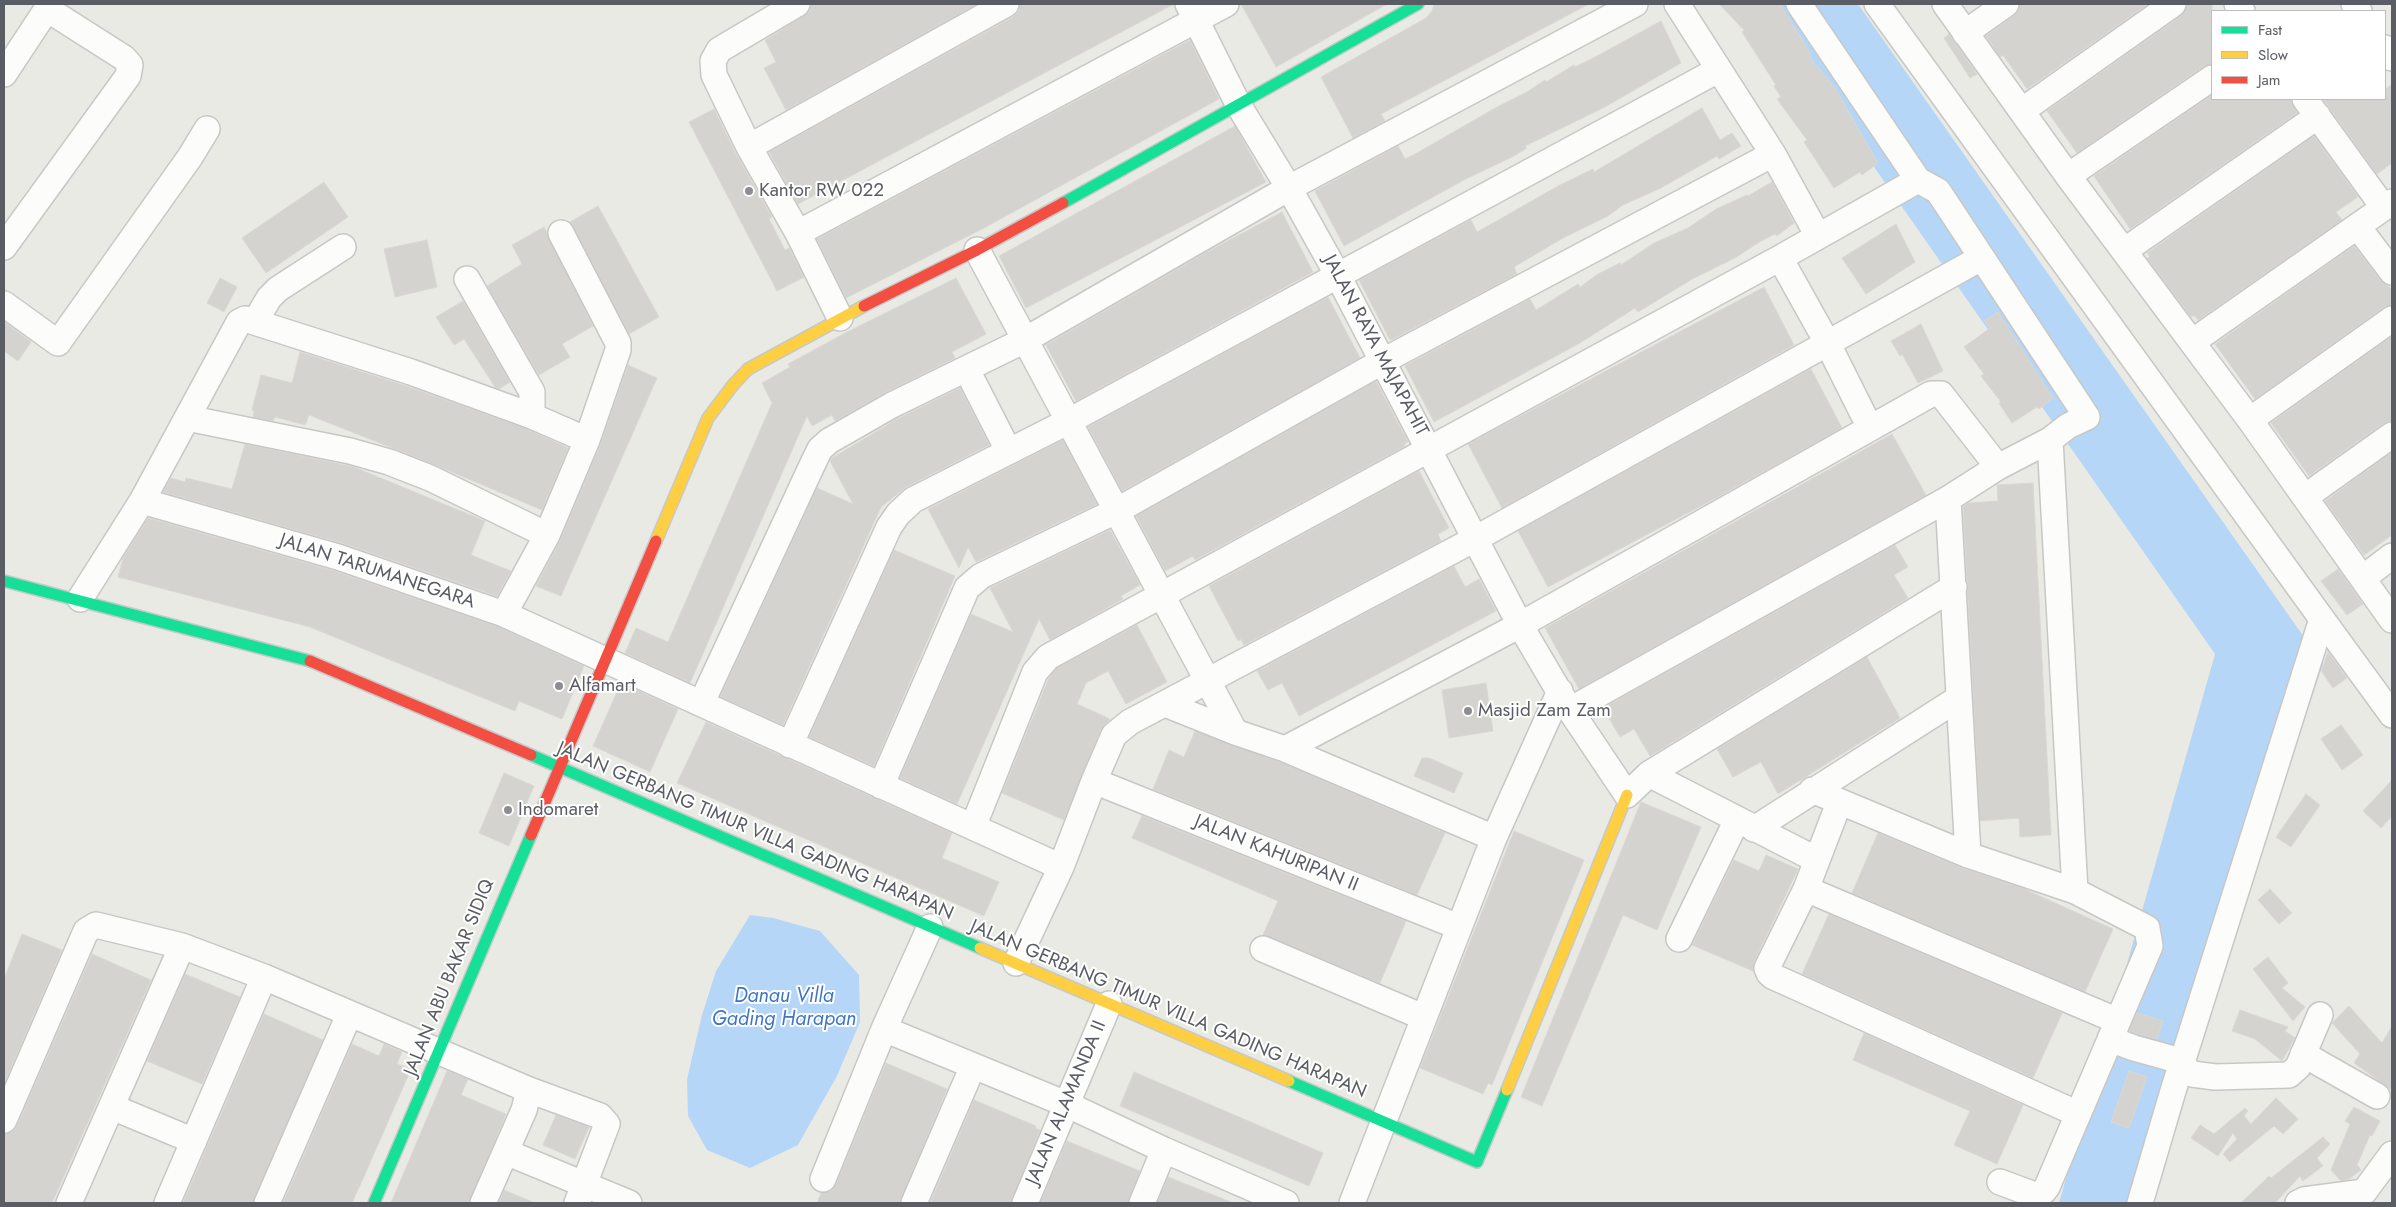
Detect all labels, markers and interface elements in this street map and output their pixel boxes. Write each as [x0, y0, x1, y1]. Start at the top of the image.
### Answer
legend [2211, 10, 2386, 100]
text: Fast [2258, 19, 2282, 41]
text: Slow [2258, 44, 2288, 66]
text: Jam [2258, 69, 2281, 91]
place label: Kantor RW 022 [759, 180, 884, 202]
marker: Kantor RW 022 [743, 185, 755, 197]
street label: JALAN RAYA MAJAPAHIT [1318, 252, 1432, 440]
street label: JALAN TARUMANEGARA [276, 530, 478, 614]
place label: Alfamart [569, 675, 636, 697]
marker: Alfamart [553, 680, 565, 692]
place label: Masjid Zam Zam [1478, 700, 1611, 722]
marker: Masjid Zam Zam [1462, 705, 1474, 717]
street label: JALAN GERBANG TIMUR VILLA GADING HARAPAN [553, 738, 957, 926]
place label: Indomaret [518, 799, 598, 821]
marker: Indomaret [502, 804, 514, 816]
street label: JALAN KAHURIPAN II [1191, 811, 1361, 897]
street label: JALAN ABU BAKAR SIDIQ [400, 876, 500, 1080]
street label: JALAN GERBANG TIMUR VILLA GADING HARAPAN [966, 916, 1370, 1104]
water label: Danau Villa Gading Harapan [712, 985, 856, 1032]
street label: JALAN ALAMANDA II [1022, 1018, 1112, 1188]

